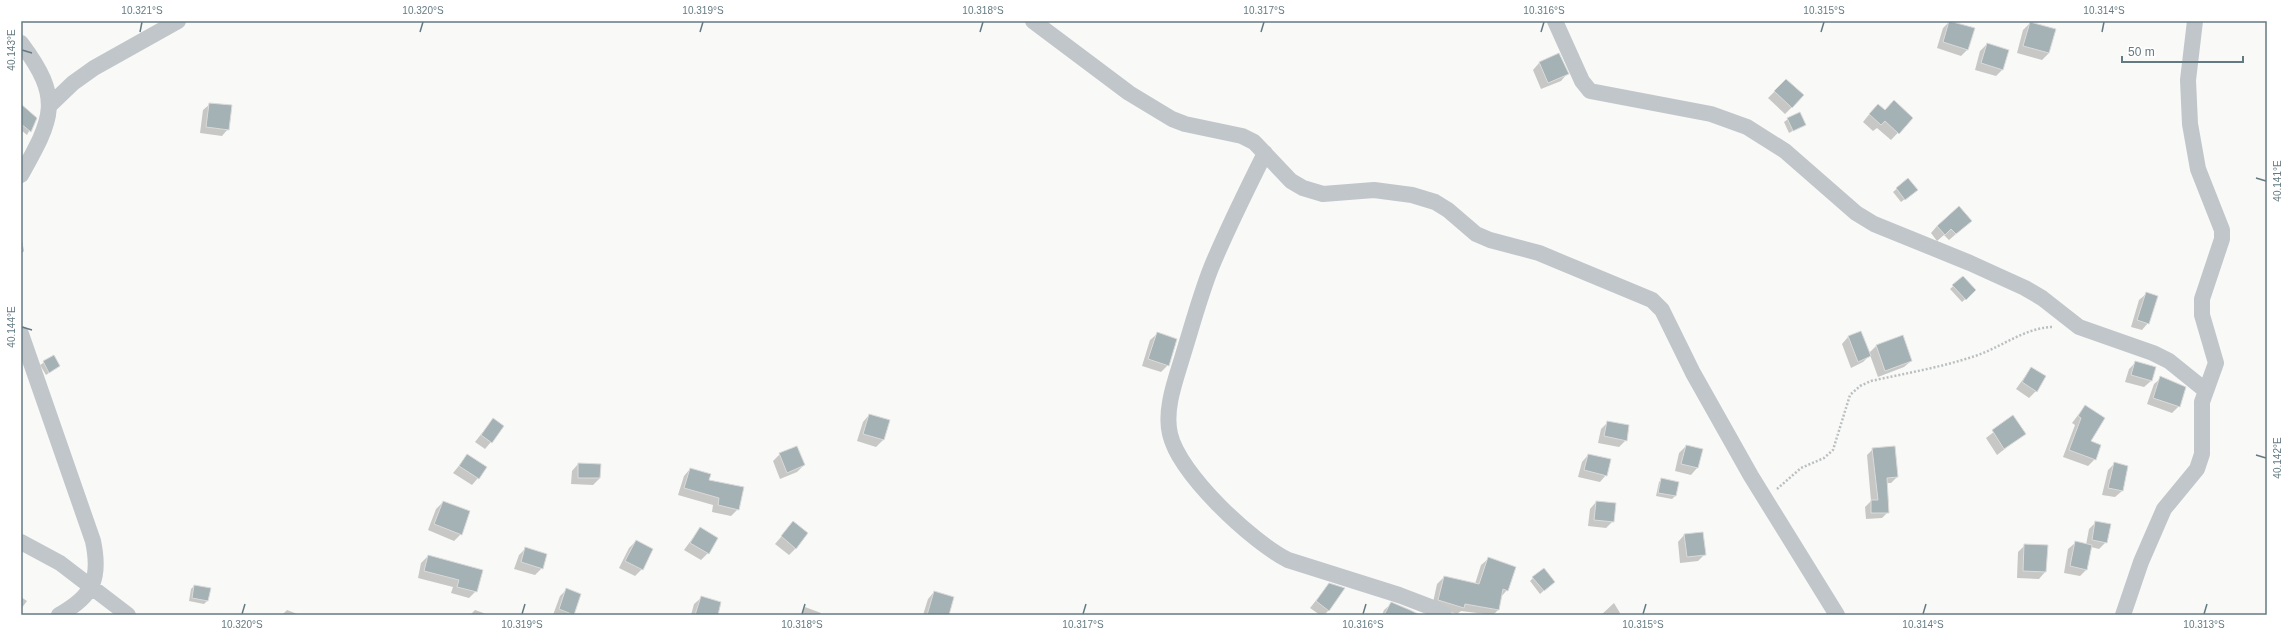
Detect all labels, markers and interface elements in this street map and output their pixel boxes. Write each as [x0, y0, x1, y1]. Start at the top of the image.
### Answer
text: 10.321°S [121, 5, 163, 16]
text: 10.320°S [402, 5, 444, 16]
text: 10.319°S [682, 5, 724, 16]
text: 10.318°S [962, 5, 1004, 16]
text: 10.317°S [1243, 5, 1285, 16]
text: 10.316°S [1523, 5, 1565, 16]
text: 10.315°S [1803, 5, 1845, 16]
text: 10.314°S [2083, 5, 2125, 16]
text: 40.143°E [6, 29, 17, 71]
scale bar [2122, 38, 2243, 64]
text: 50 m [2128, 45, 2155, 59]
text: 40.141°E [2272, 160, 2283, 202]
text: 40.144°E [6, 306, 17, 348]
text: 40.142°E [2272, 437, 2283, 479]
text: 10.320°S [221, 619, 263, 630]
text: 10.319°S [501, 619, 543, 630]
text: 10.318°S [781, 619, 823, 630]
text: 10.317°S [1062, 619, 1104, 630]
text: 10.316°S [1342, 619, 1384, 630]
text: 10.315°S [1622, 619, 1664, 630]
text: 10.314°S [1902, 619, 1944, 630]
text: 10.313°S [2183, 619, 2225, 630]

